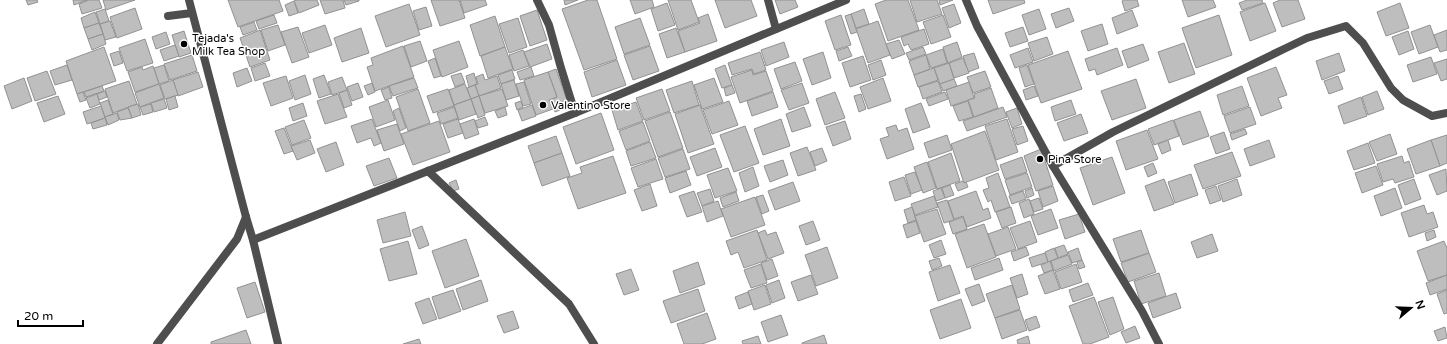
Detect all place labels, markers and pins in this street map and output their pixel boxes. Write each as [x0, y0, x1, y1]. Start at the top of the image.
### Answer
place label: Tejada's Milk Tea Shop [192, 32, 265, 58]
marker: Tejada's Milk Tea Shop [179, 39, 189, 49]
place label: Valentino Store [551, 99, 631, 112]
marker: Valentino Store [538, 100, 548, 110]
place label: Pina Store [1048, 153, 1101, 166]
marker: Pina Store [1035, 154, 1045, 164]

